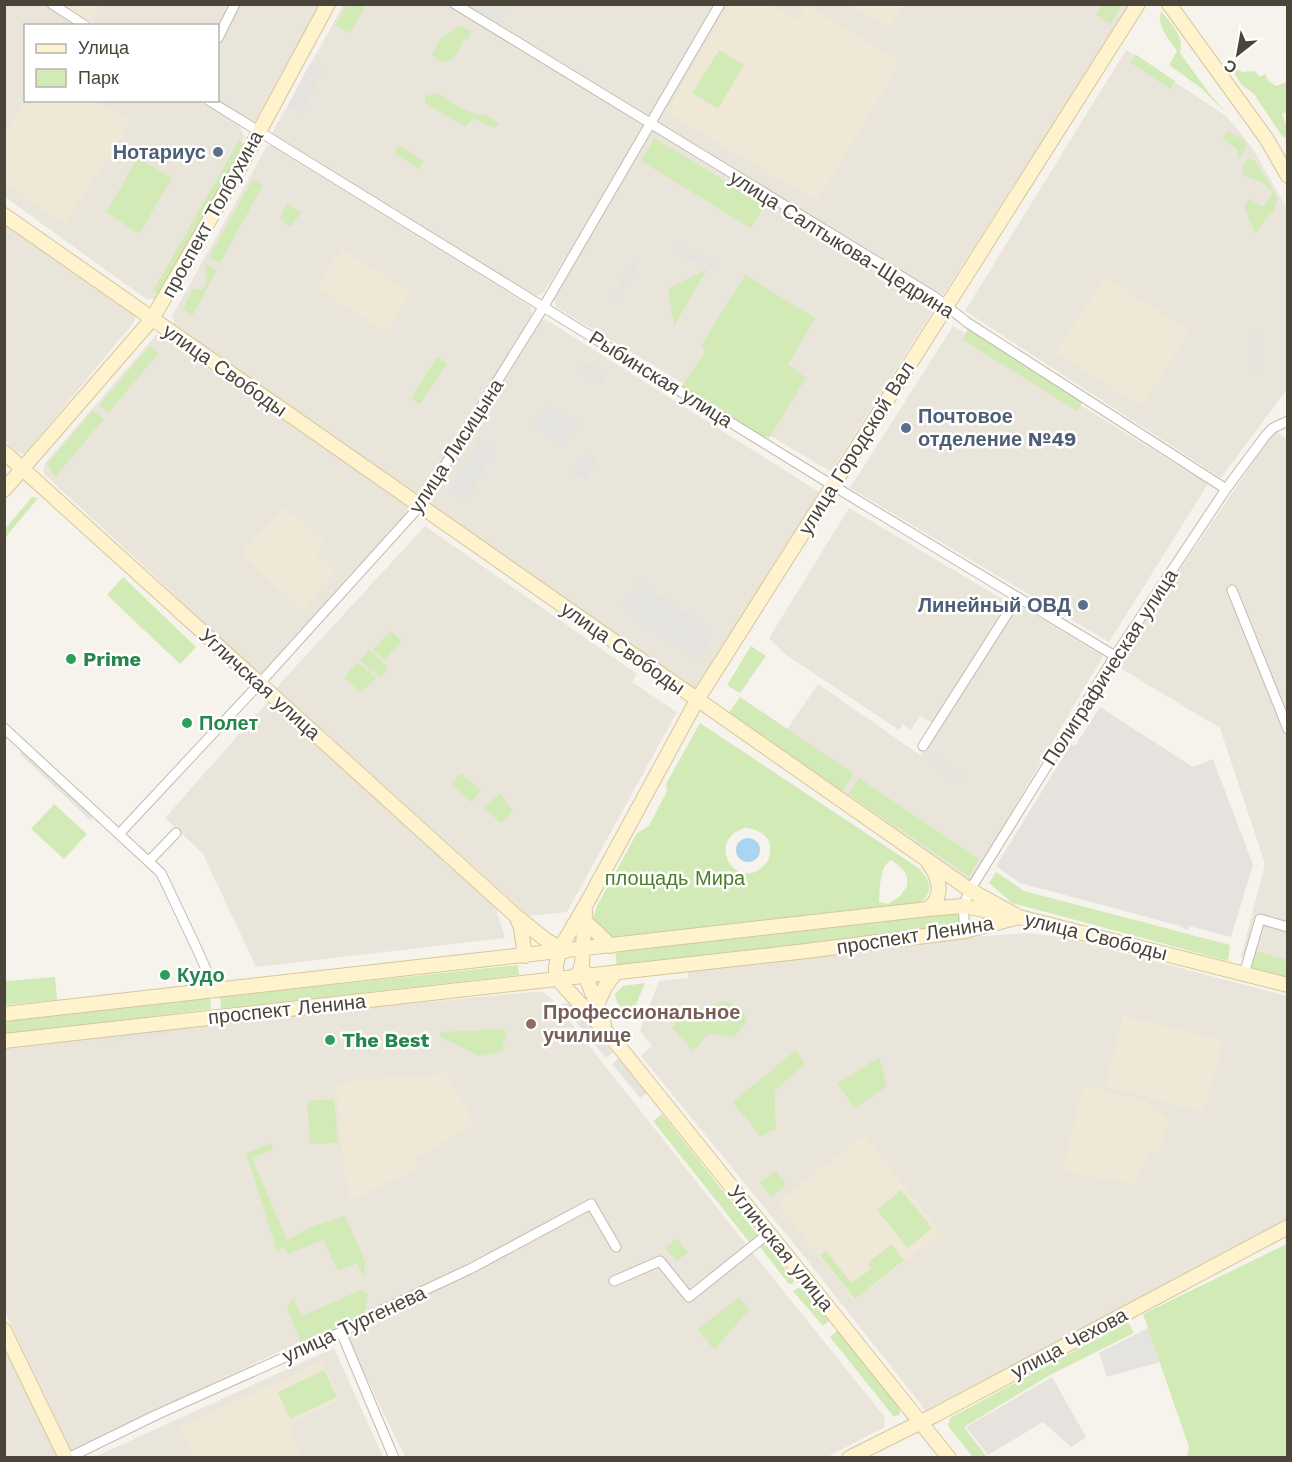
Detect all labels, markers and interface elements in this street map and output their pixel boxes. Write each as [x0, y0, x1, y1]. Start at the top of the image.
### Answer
legend [24, 24, 219, 102]
north arrow [1208, 24, 1268, 84]
text: Улица [78, 37, 130, 58]
text: С [1220, 55, 1240, 78]
text: Парк [78, 67, 119, 88]
street label: проспект Толбухина [156, 125, 268, 302]
place label: Нотариус [113, 140, 206, 164]
marker: Нотариус [211, 145, 225, 159]
street label: улица Салтыкова-Щедрина [725, 165, 959, 324]
street label: улица Свободы [158, 318, 292, 422]
street label: Рыбинская улица [585, 325, 738, 433]
street label: улица Городской Вал [793, 357, 919, 539]
street label: улица Лисицына [404, 374, 509, 518]
place label: Почтовое отделение №49 [918, 404, 1076, 451]
marker: Почтовое отделение №49 [899, 421, 913, 435]
street label: Полиграфическая улица [1037, 563, 1183, 770]
place label: Линейный ОВД [918, 593, 1071, 617]
street label: улица Свободы [556, 596, 690, 700]
marker: Линейный ОВД [1076, 598, 1090, 612]
street label: Угличская улица [194, 623, 326, 745]
place label: Prime [83, 647, 141, 671]
marker: Prime [64, 652, 78, 666]
place label: Полет [199, 711, 258, 735]
marker: Полет [180, 716, 194, 730]
park label: площадь Мира [605, 866, 746, 890]
street label: улица Свободы [1022, 907, 1170, 965]
street label: проспект Ленина [835, 911, 996, 959]
place label: Кудо [177, 963, 225, 987]
marker: Кудо [158, 968, 172, 982]
street label: проспект Ленина [207, 989, 368, 1029]
place label: Профессиональное училище [543, 1000, 740, 1047]
marker: Профессиональное училище [524, 1017, 538, 1031]
place label: The Best [342, 1028, 430, 1052]
marker: The Best [323, 1033, 337, 1047]
street label: Угличская улица [723, 1180, 840, 1316]
street label: улица Тургенева [278, 1280, 430, 1368]
street label: улица Чехова [1007, 1302, 1132, 1384]

